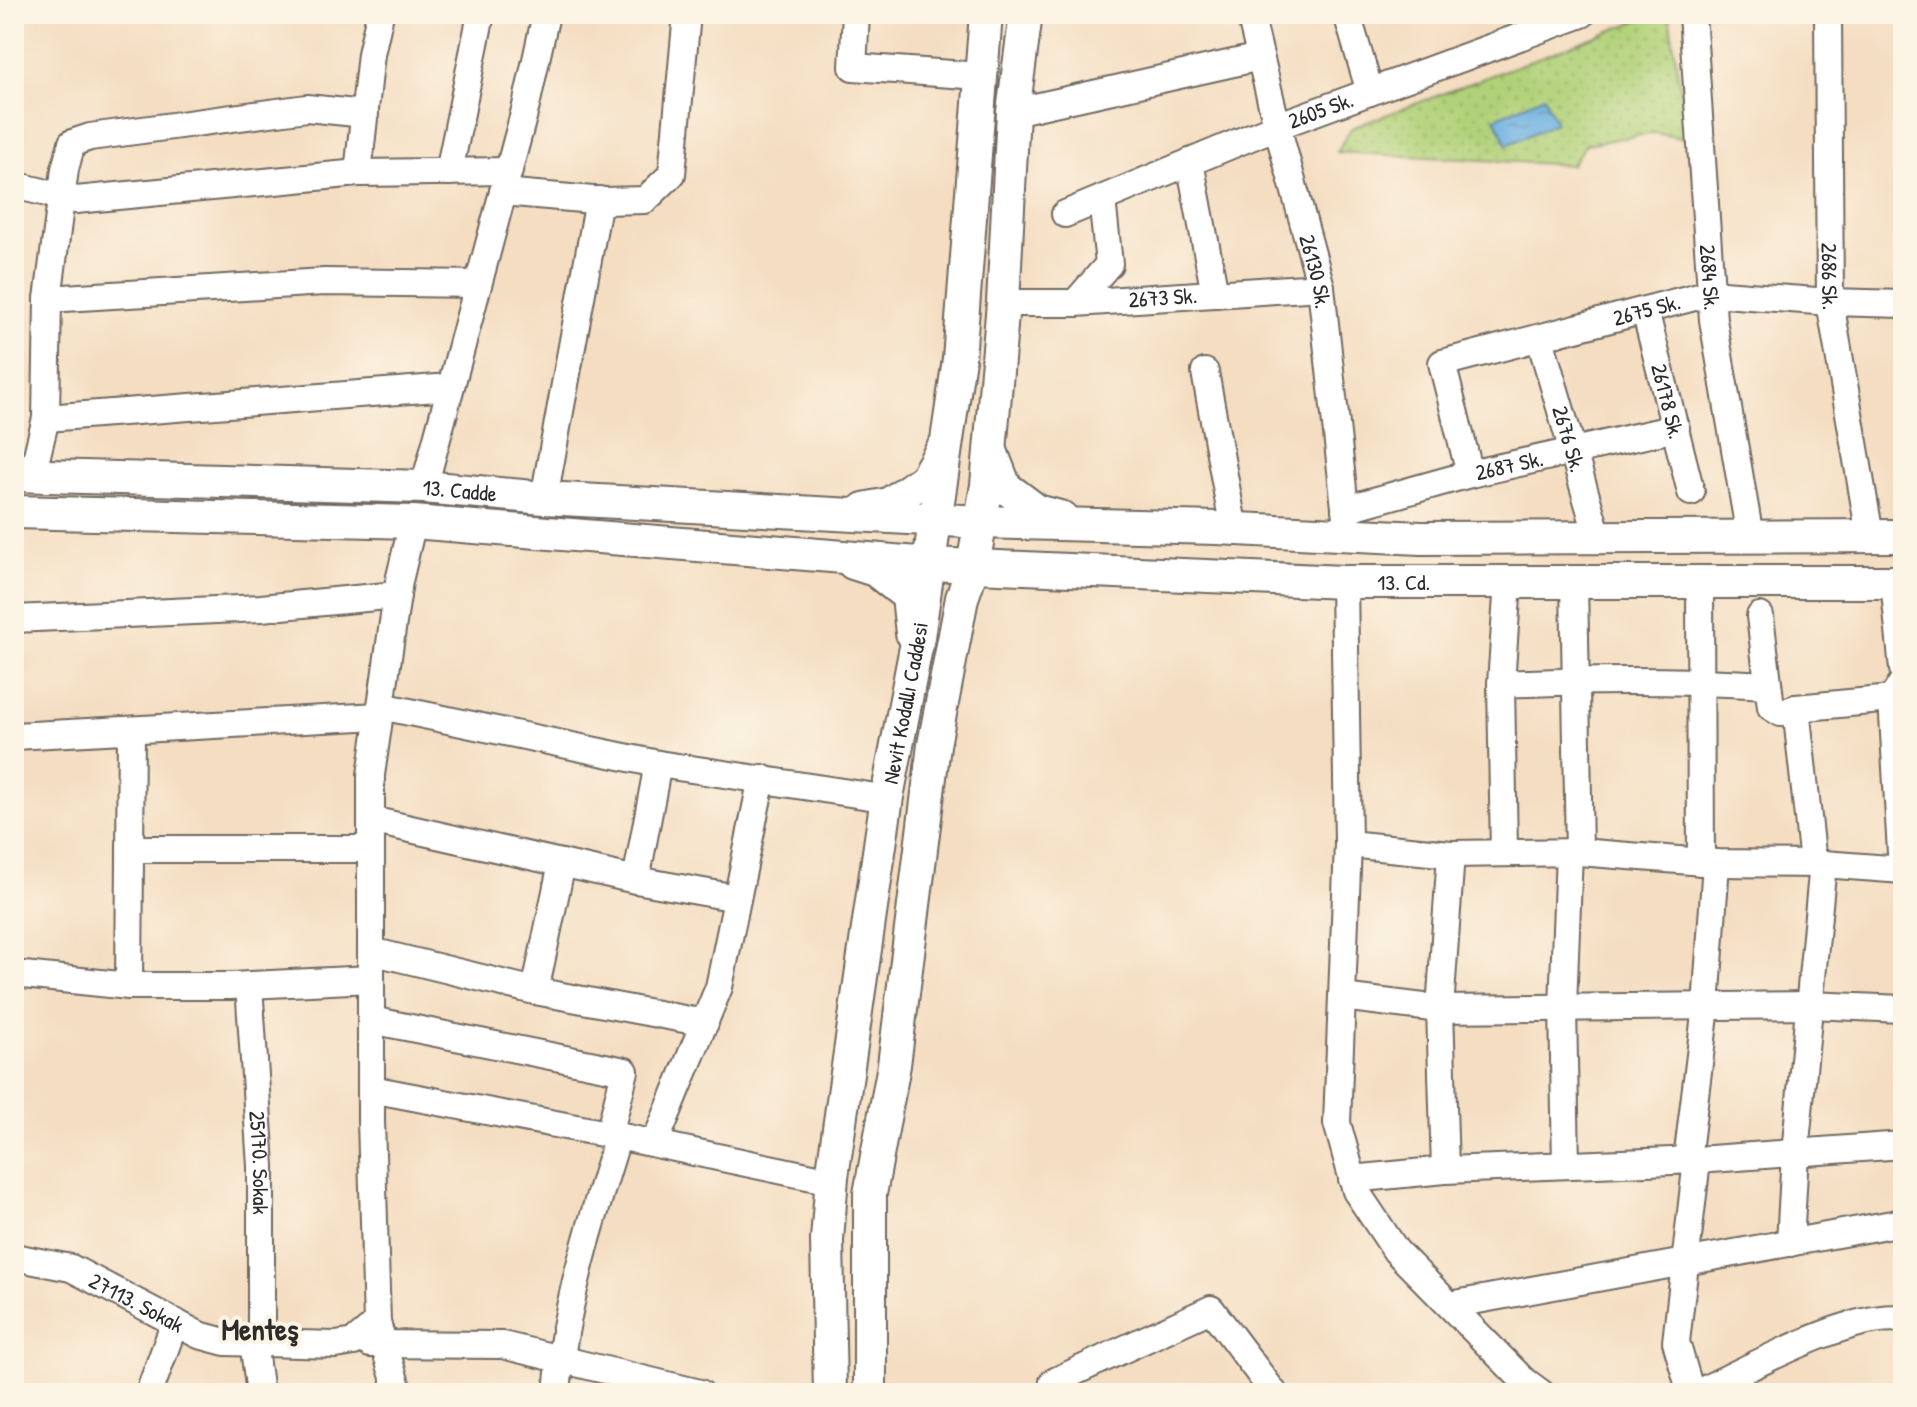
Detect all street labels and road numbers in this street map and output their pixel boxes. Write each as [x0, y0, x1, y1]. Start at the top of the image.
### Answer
street label: 2605 Sk. [1284, 84, 1357, 136]
street label: 26130 Sk. [1292, 231, 1338, 310]
street label: 2684 Sk. [1693, 243, 1727, 311]
street label: 2686 Sk. [1815, 243, 1846, 312]
street label: 2673 Sk. [1127, 280, 1198, 314]
street label: 2675 Sk. [1610, 286, 1683, 333]
street label: 26178 Sk. [1644, 360, 1692, 442]
street label: 2676 Sk. [1545, 402, 1593, 476]
street label: 2687 Sk. [1473, 443, 1546, 487]
street label: 13. Cadde [421, 472, 498, 509]
street label: 13. Cd. [1377, 567, 1430, 597]
street label: Nevit Kodallı Caddesi [875, 620, 935, 786]
street label: 25170. Sokak [242, 1110, 276, 1215]
street label: 27113. Sokak [84, 1265, 189, 1339]

